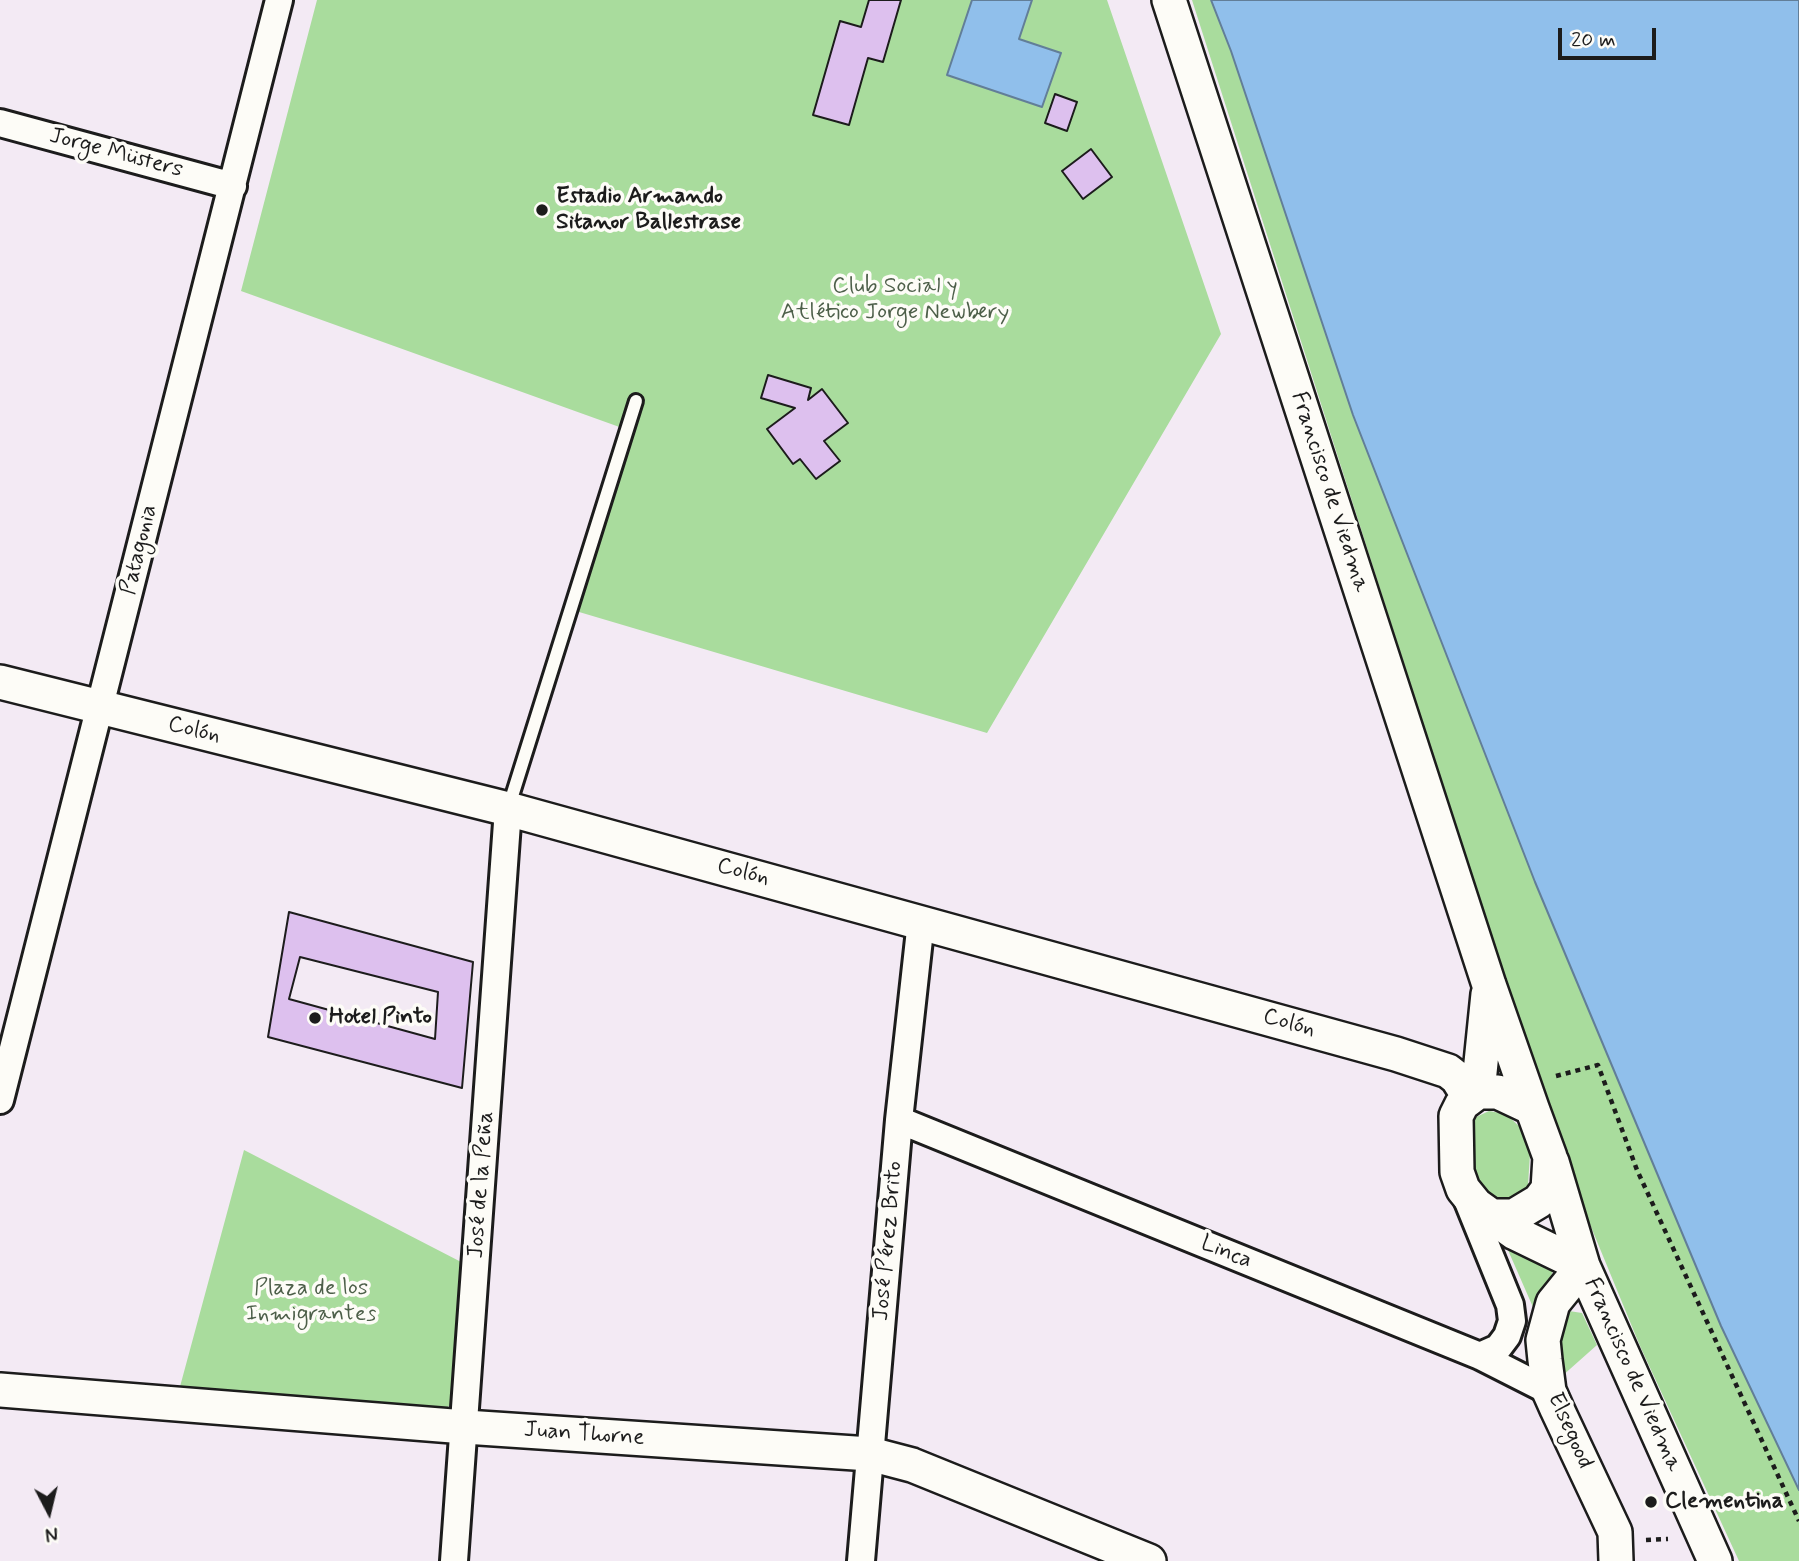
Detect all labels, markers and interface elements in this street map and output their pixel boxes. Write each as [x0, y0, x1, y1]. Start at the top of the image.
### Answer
scale bar [1561, 14, 1659, 58]
text: 20 m [1571, 26, 1616, 54]
street label: Jorge Müsters [46, 123, 186, 185]
place label: Estadio Armando Sitanor Ballestrase [556, 183, 741, 237]
marker: Estadio Armando Sitanor Ballestrase [534, 202, 550, 218]
park label: Club Social y Atlético Jorge Newbery [781, 273, 1009, 327]
street label: Francisco de Viedma [1284, 388, 1374, 596]
street label: Patagonia [115, 502, 165, 598]
street label: Colón [165, 711, 223, 751]
street label: Colón [714, 853, 772, 893]
street label: Colón [1260, 1003, 1318, 1045]
place label: Hotel Pinto [329, 1004, 432, 1032]
marker: Hotel Pinto [307, 1010, 323, 1026]
street label: José de la Peña [463, 1111, 501, 1259]
street label: José Pérez Brito [868, 1160, 910, 1322]
street label: Linca [1196, 1230, 1256, 1276]
street label: Francisco de Viedma [1577, 1274, 1687, 1476]
park label: Plaza de los Inmigrantes [246, 1275, 376, 1329]
street label: Elsegood [1540, 1389, 1598, 1473]
street label: Juan Thorne [523, 1417, 645, 1453]
north arrow [14, 1477, 84, 1547]
place label: Clementina [1665, 1488, 1783, 1516]
marker: Clementina [1643, 1494, 1659, 1510]
text: N [44, 1520, 59, 1547]

